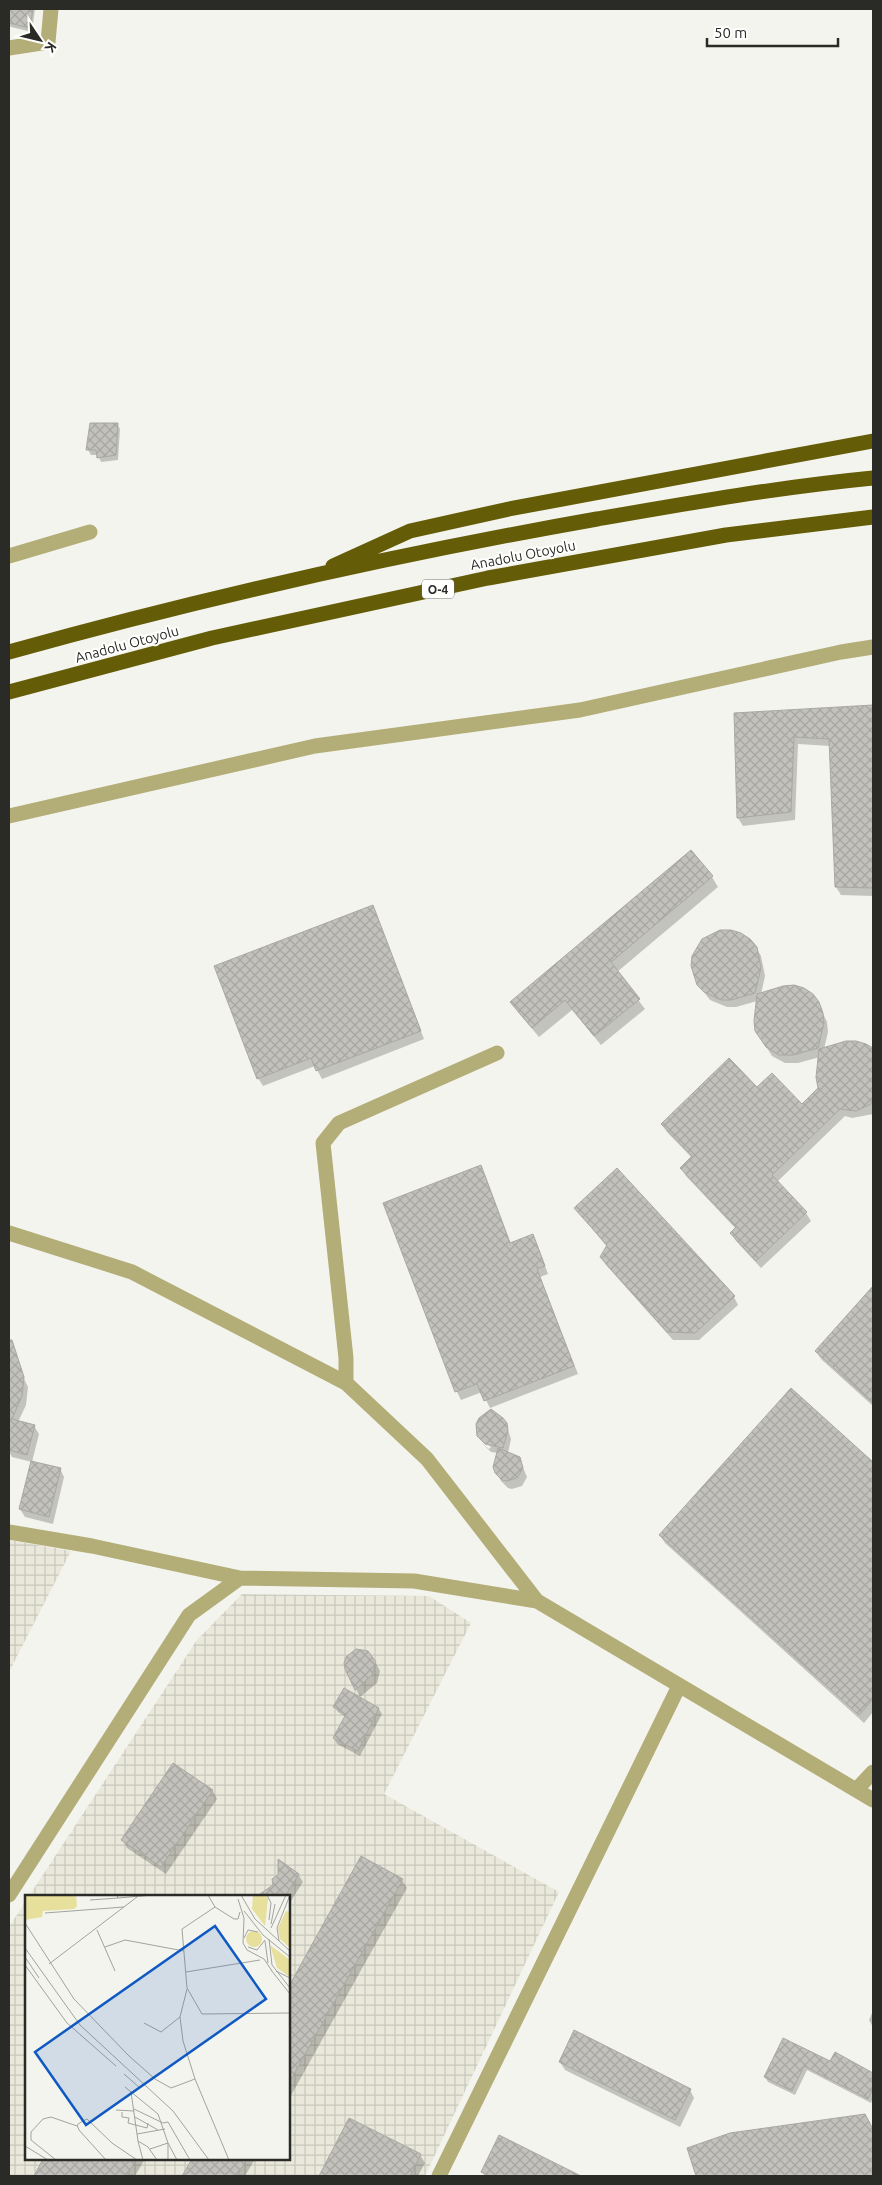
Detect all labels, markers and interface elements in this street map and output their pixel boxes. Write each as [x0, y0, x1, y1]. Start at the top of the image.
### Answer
north arrow [15, 15, 65, 65]
scale bar [707, 15, 838, 47]
text: 50 m [714, 24, 747, 41]
text: K [41, 39, 60, 56]
street label: Anadolu Otoyolu [469, 537, 577, 573]
road number: O-4 [422, 580, 454, 598]
street label: Anadolu Otoyolu [73, 622, 181, 666]
inset map [25, 1895, 290, 2160]

